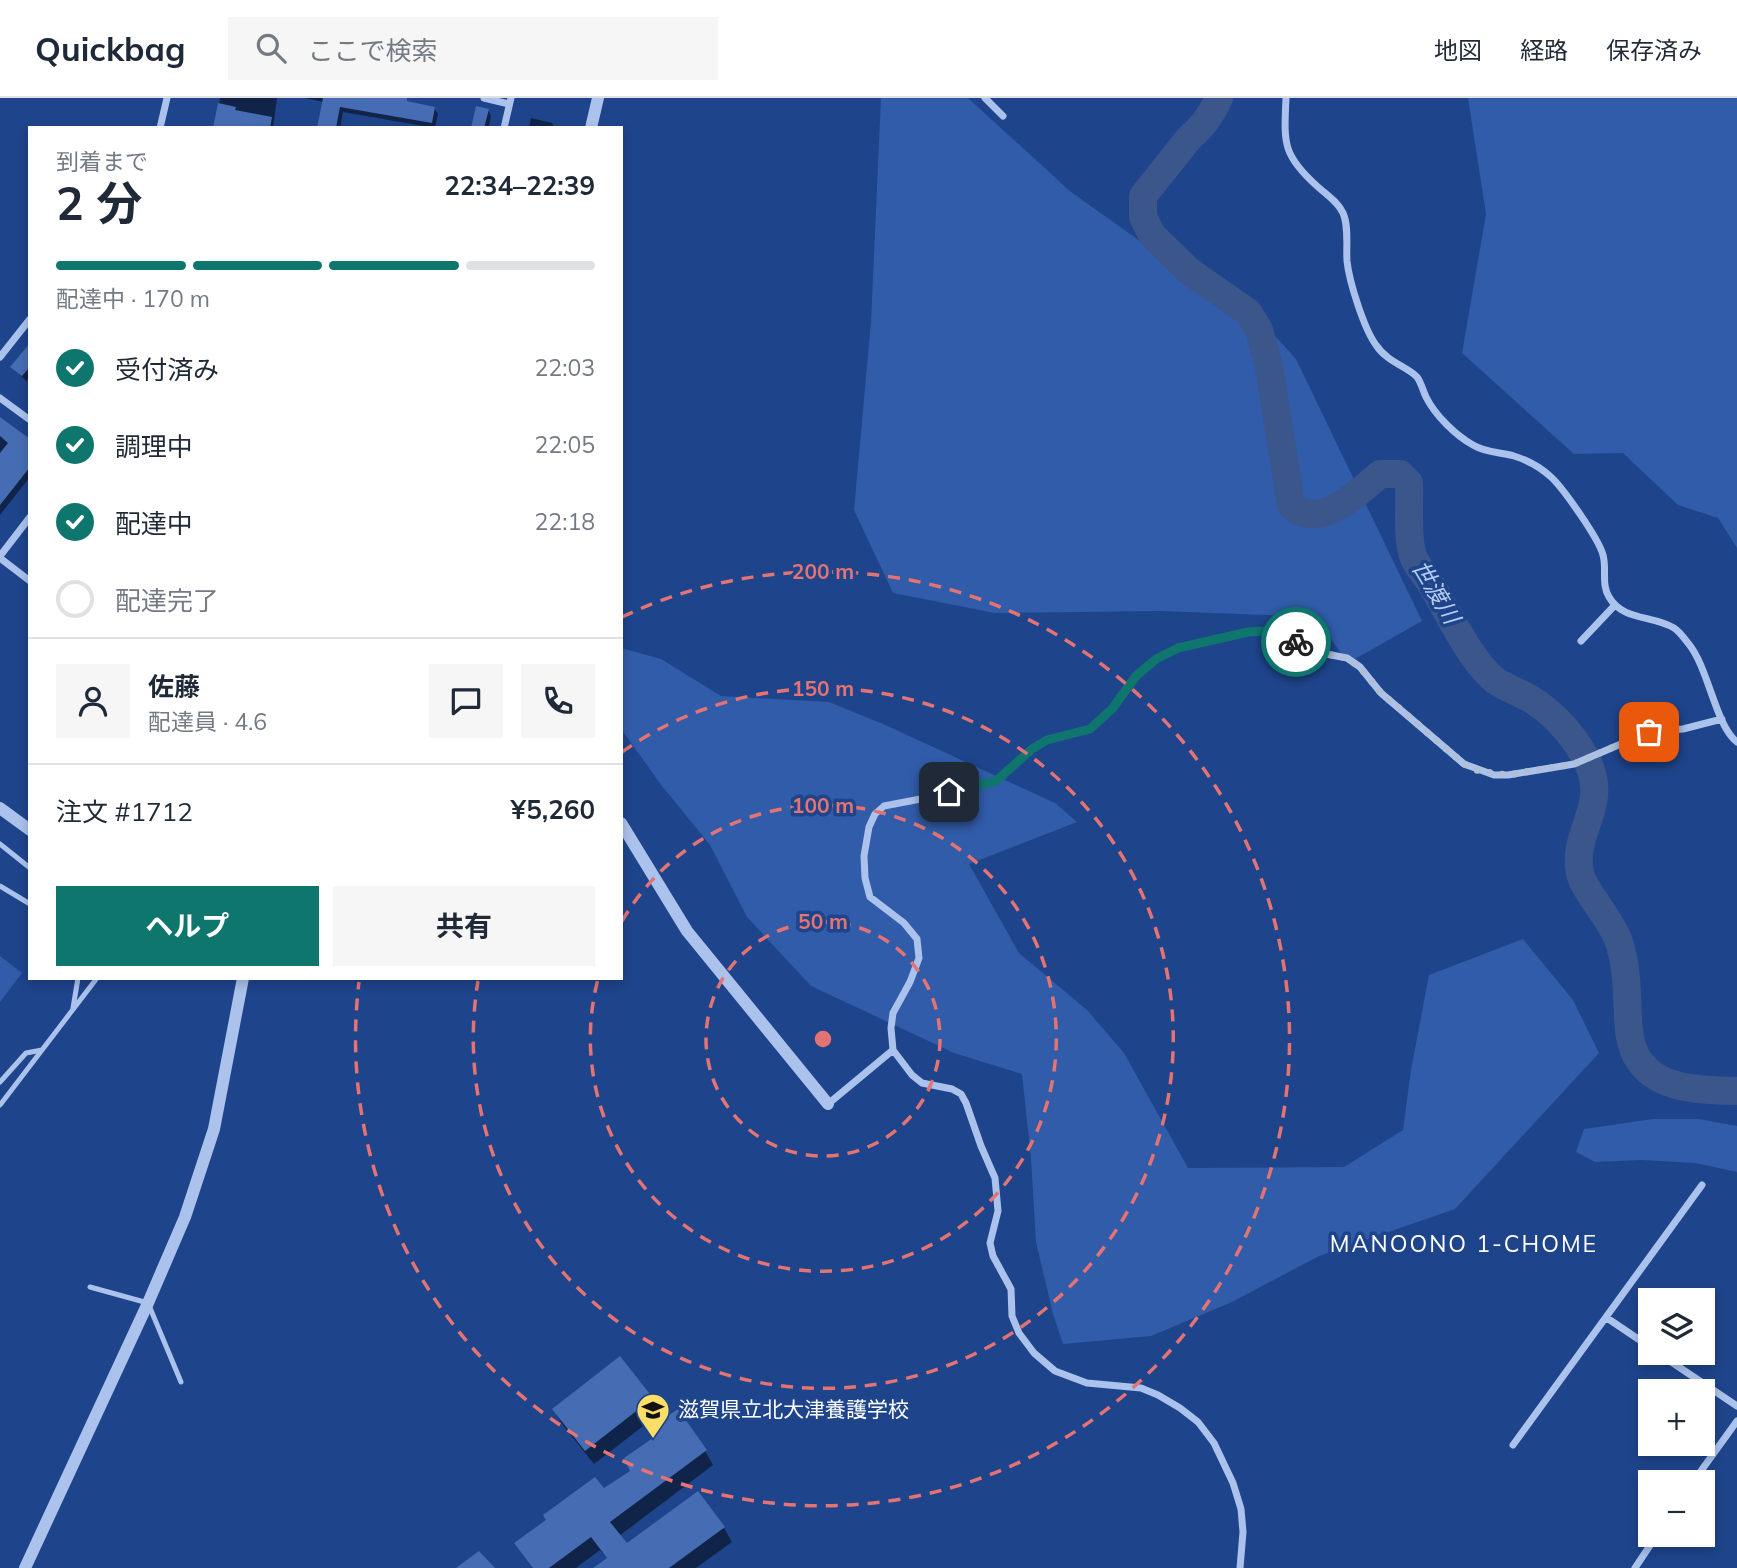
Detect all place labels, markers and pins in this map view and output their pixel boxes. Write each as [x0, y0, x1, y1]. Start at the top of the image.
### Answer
pin [1619, 702, 1679, 762]
pin [919, 762, 979, 822]
centre of rings [811, 1027, 835, 1051]
school or university icon: 滋賀県立北大津養護学校 [634, 1391, 672, 1440]
place label: 滋賀県立北大津養護学校 [678, 1396, 909, 1422]

